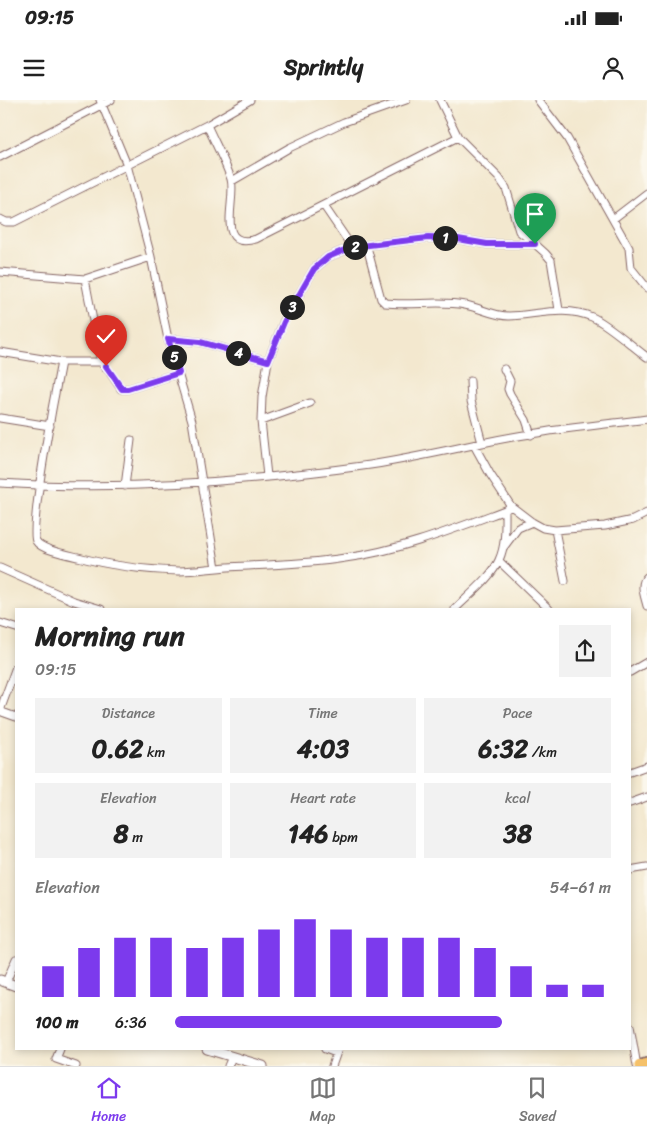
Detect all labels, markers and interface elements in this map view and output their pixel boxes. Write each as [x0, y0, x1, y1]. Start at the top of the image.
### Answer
text: 09:15 [25, 1, 74, 34]
text: Sprintly [284, 48, 363, 87]
icon: menu [20, 54, 48, 82]
icon: person [599, 54, 627, 82]
pin [514, 193, 556, 244]
icon: arrive [521, 200, 549, 228]
pin: 1 [432, 226, 458, 250]
text: 1 [442, 226, 449, 251]
pin: 2 [342, 234, 368, 260]
text: 2 [351, 235, 360, 260]
pin: 3 [280, 294, 304, 320]
text: 3 [289, 295, 296, 320]
pin [85, 315, 127, 366]
icon: check [92, 322, 120, 350]
pin: 4 [226, 340, 250, 366]
text: 4 [234, 341, 243, 366]
pin: 5 [162, 344, 186, 370]
text: 5 [170, 345, 179, 370]
text: Morning run [35, 611, 185, 660]
button: share [559, 625, 611, 677]
text: 09:15 [35, 655, 76, 684]
text: Distance [102, 701, 155, 726]
text: Time [308, 701, 338, 726]
text: Pace [503, 701, 533, 726]
text: 0.62 [91, 726, 143, 771]
text: 4:03 [297, 726, 349, 771]
text: 6:32 [478, 726, 528, 771]
text: km [143, 740, 165, 765]
text: /km [528, 740, 557, 765]
text: Elevation [100, 786, 157, 811]
text: Heart rate [290, 786, 356, 811]
text: kcal [505, 786, 530, 811]
text: 8 [114, 811, 129, 856]
text: 146 [288, 811, 329, 856]
text: 38 [503, 811, 532, 856]
text: m [129, 825, 143, 850]
text: bpm [329, 825, 358, 850]
text: Elevation [35, 873, 100, 902]
text: 54–61 m [550, 873, 611, 902]
text: 100 m [35, 1008, 79, 1037]
text: 6:36 [115, 1008, 147, 1037]
tab: Home [91, 1074, 126, 1129]
tab: Map [309, 1074, 337, 1129]
tab: Saved [519, 1074, 556, 1129]

